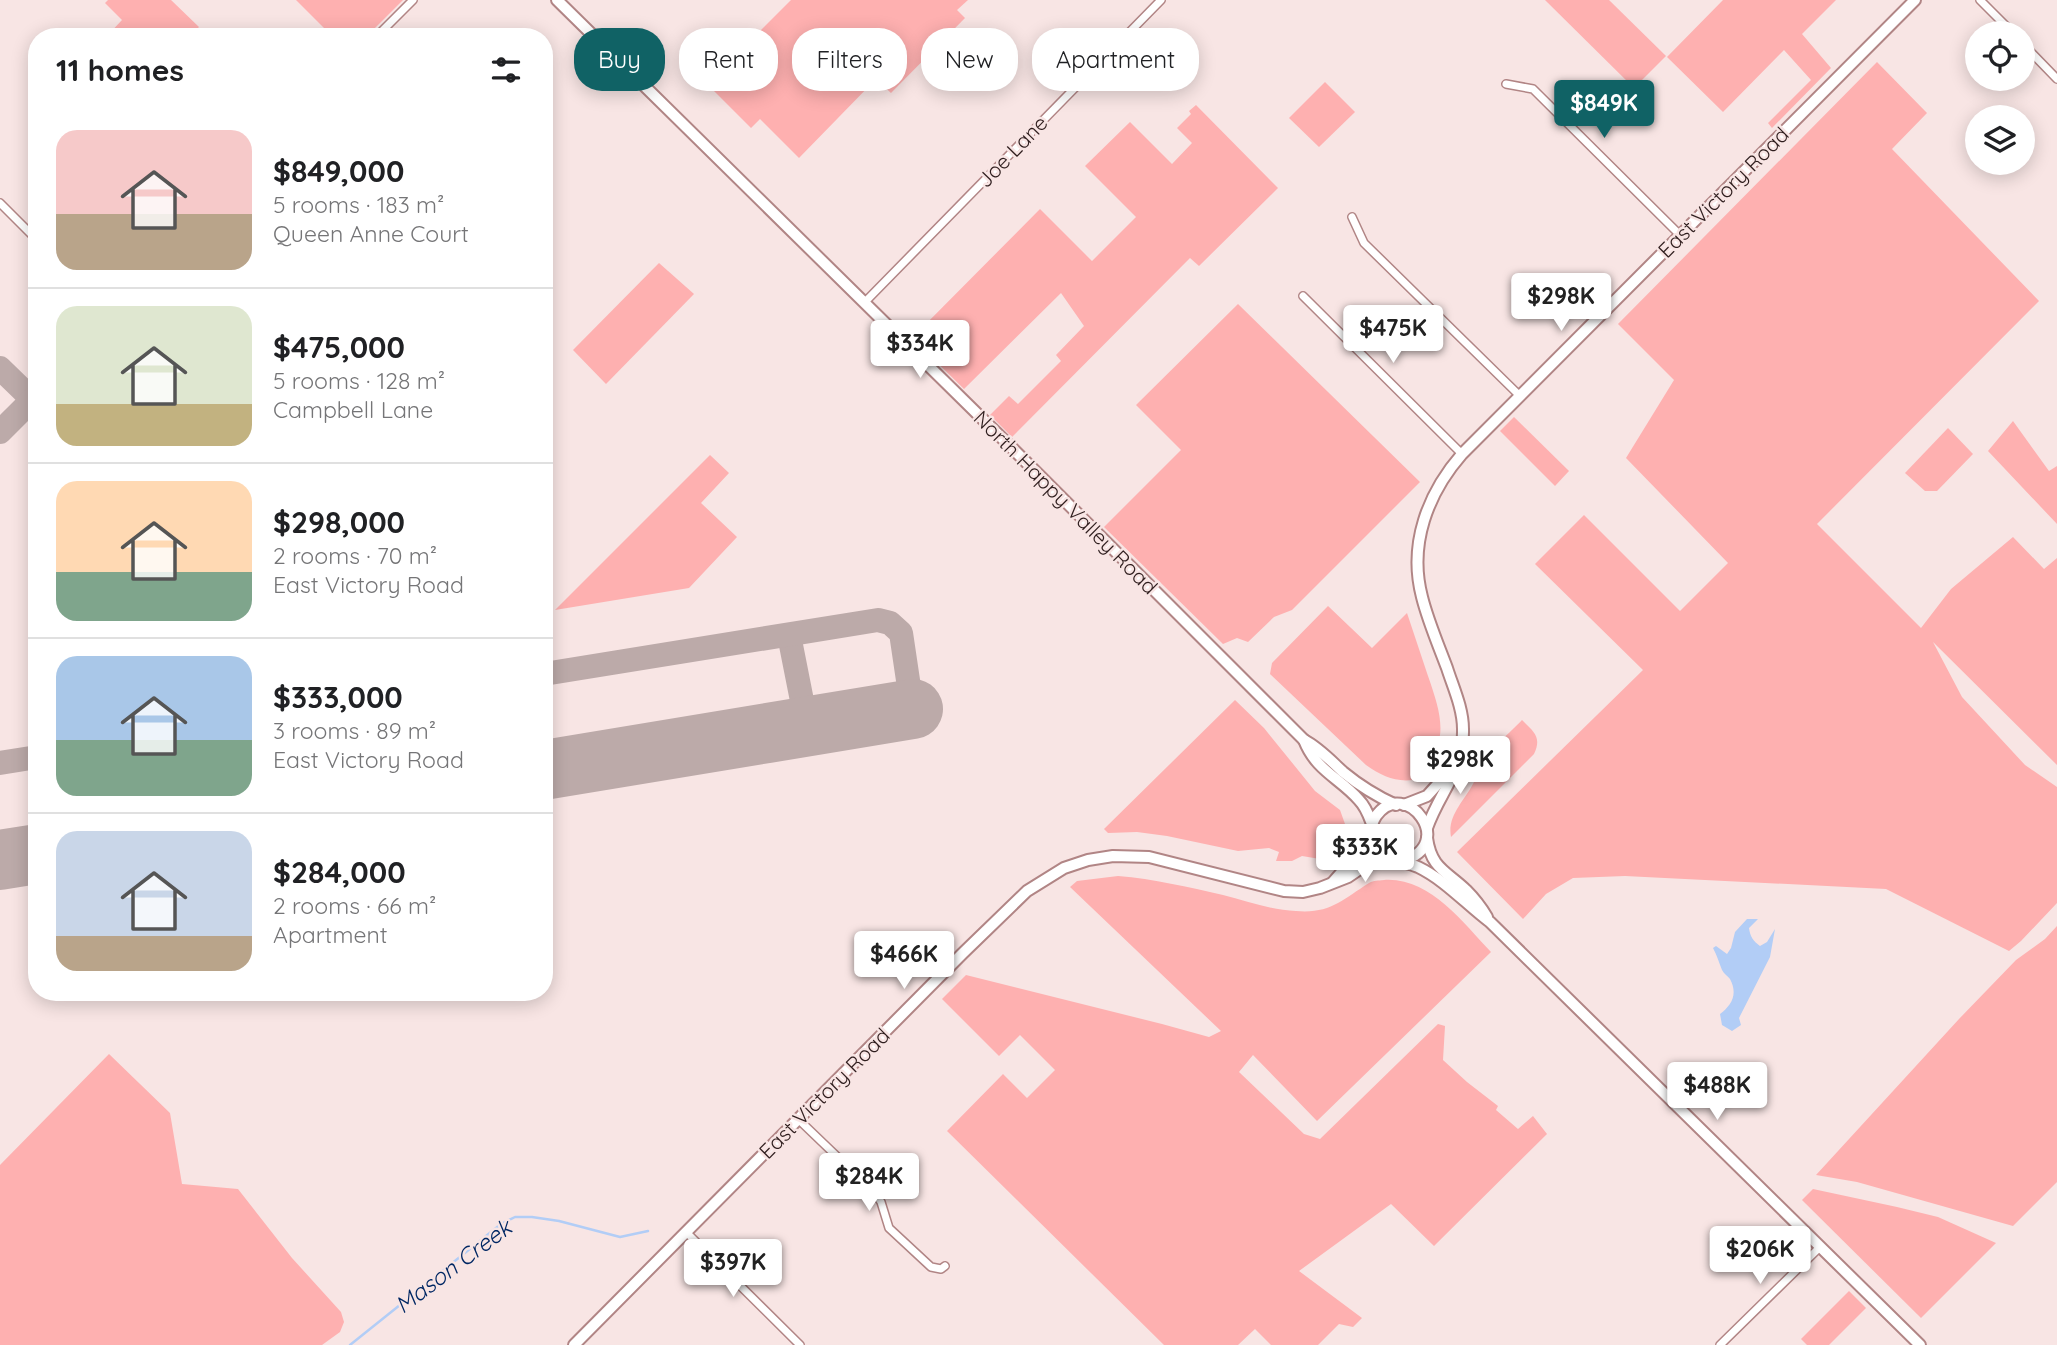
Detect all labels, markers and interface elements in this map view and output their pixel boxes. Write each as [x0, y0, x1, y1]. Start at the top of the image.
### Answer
map controls [1965, 21, 2035, 175]
button: locate [1965, 21, 2035, 91]
chip: Buy [574, 28, 665, 91]
chip: Rent [679, 28, 778, 91]
chip: Filters [792, 28, 907, 91]
chip: New [921, 28, 1018, 91]
chip: Apartment [1032, 28, 1199, 91]
text: 11 homes [56, 51, 184, 89]
icon: filters [487, 51, 525, 89]
pin: $849K [1555, 80, 1653, 140]
text: $849K [1570, 88, 1638, 117]
button: layers [1965, 105, 2035, 175]
street label: Joe Lane [971, 110, 1053, 192]
street label: East Victory Road [1652, 121, 1794, 263]
text: $849,000 [273, 152, 404, 190]
icon: home [112, 158, 196, 242]
text: 5 rooms · 183 m² [273, 190, 444, 219]
text: Queen Anne Court [273, 219, 469, 248]
pin: $298K [1512, 274, 1610, 333]
text: $298K [1527, 281, 1595, 310]
pin: $475K [1344, 306, 1442, 365]
text: $475K [1359, 313, 1427, 342]
pin: $334K [871, 320, 969, 380]
text: $475,000 [273, 328, 405, 366]
text: $334K [886, 328, 954, 357]
icon: home [112, 334, 196, 418]
text: 5 rooms · 128 m² [273, 366, 445, 395]
text: Campbell Lane [273, 395, 433, 424]
street label: North Happy Valley Road [969, 405, 1163, 599]
text: $298,000 [273, 503, 405, 541]
icon: home [112, 509, 196, 593]
text: 2 rooms · 70 m² [273, 541, 437, 570]
text: East Victory Road [273, 570, 464, 599]
text: $333,000 [273, 678, 403, 716]
icon: home [112, 684, 196, 768]
text: 3 rooms · 89 m² [273, 716, 436, 745]
pin: $298K [1411, 736, 1509, 796]
text: $298K [1426, 744, 1494, 773]
text: East Victory Road [273, 745, 464, 774]
pin: $333K [1316, 824, 1414, 884]
text: $333K [1332, 832, 1398, 861]
text: $284,000 [273, 853, 406, 891]
icon: home [112, 859, 196, 943]
text: 2 rooms · 66 m² [273, 891, 436, 920]
text: Apartment [273, 920, 387, 949]
pin: $466K [855, 932, 953, 991]
text: $466K [870, 939, 938, 968]
street label: East Victory Road [753, 1022, 895, 1164]
pin: $488K [1668, 1062, 1766, 1122]
text: $488K [1683, 1070, 1751, 1099]
pin: $284K [820, 1154, 918, 1213]
text: $284K [835, 1161, 903, 1190]
water label: Mason Creek [389, 1212, 519, 1319]
pin: $206K [1711, 1226, 1809, 1286]
text: $206K [1726, 1234, 1794, 1263]
pin: $397K [684, 1240, 782, 1299]
text: $397K [700, 1247, 766, 1276]

